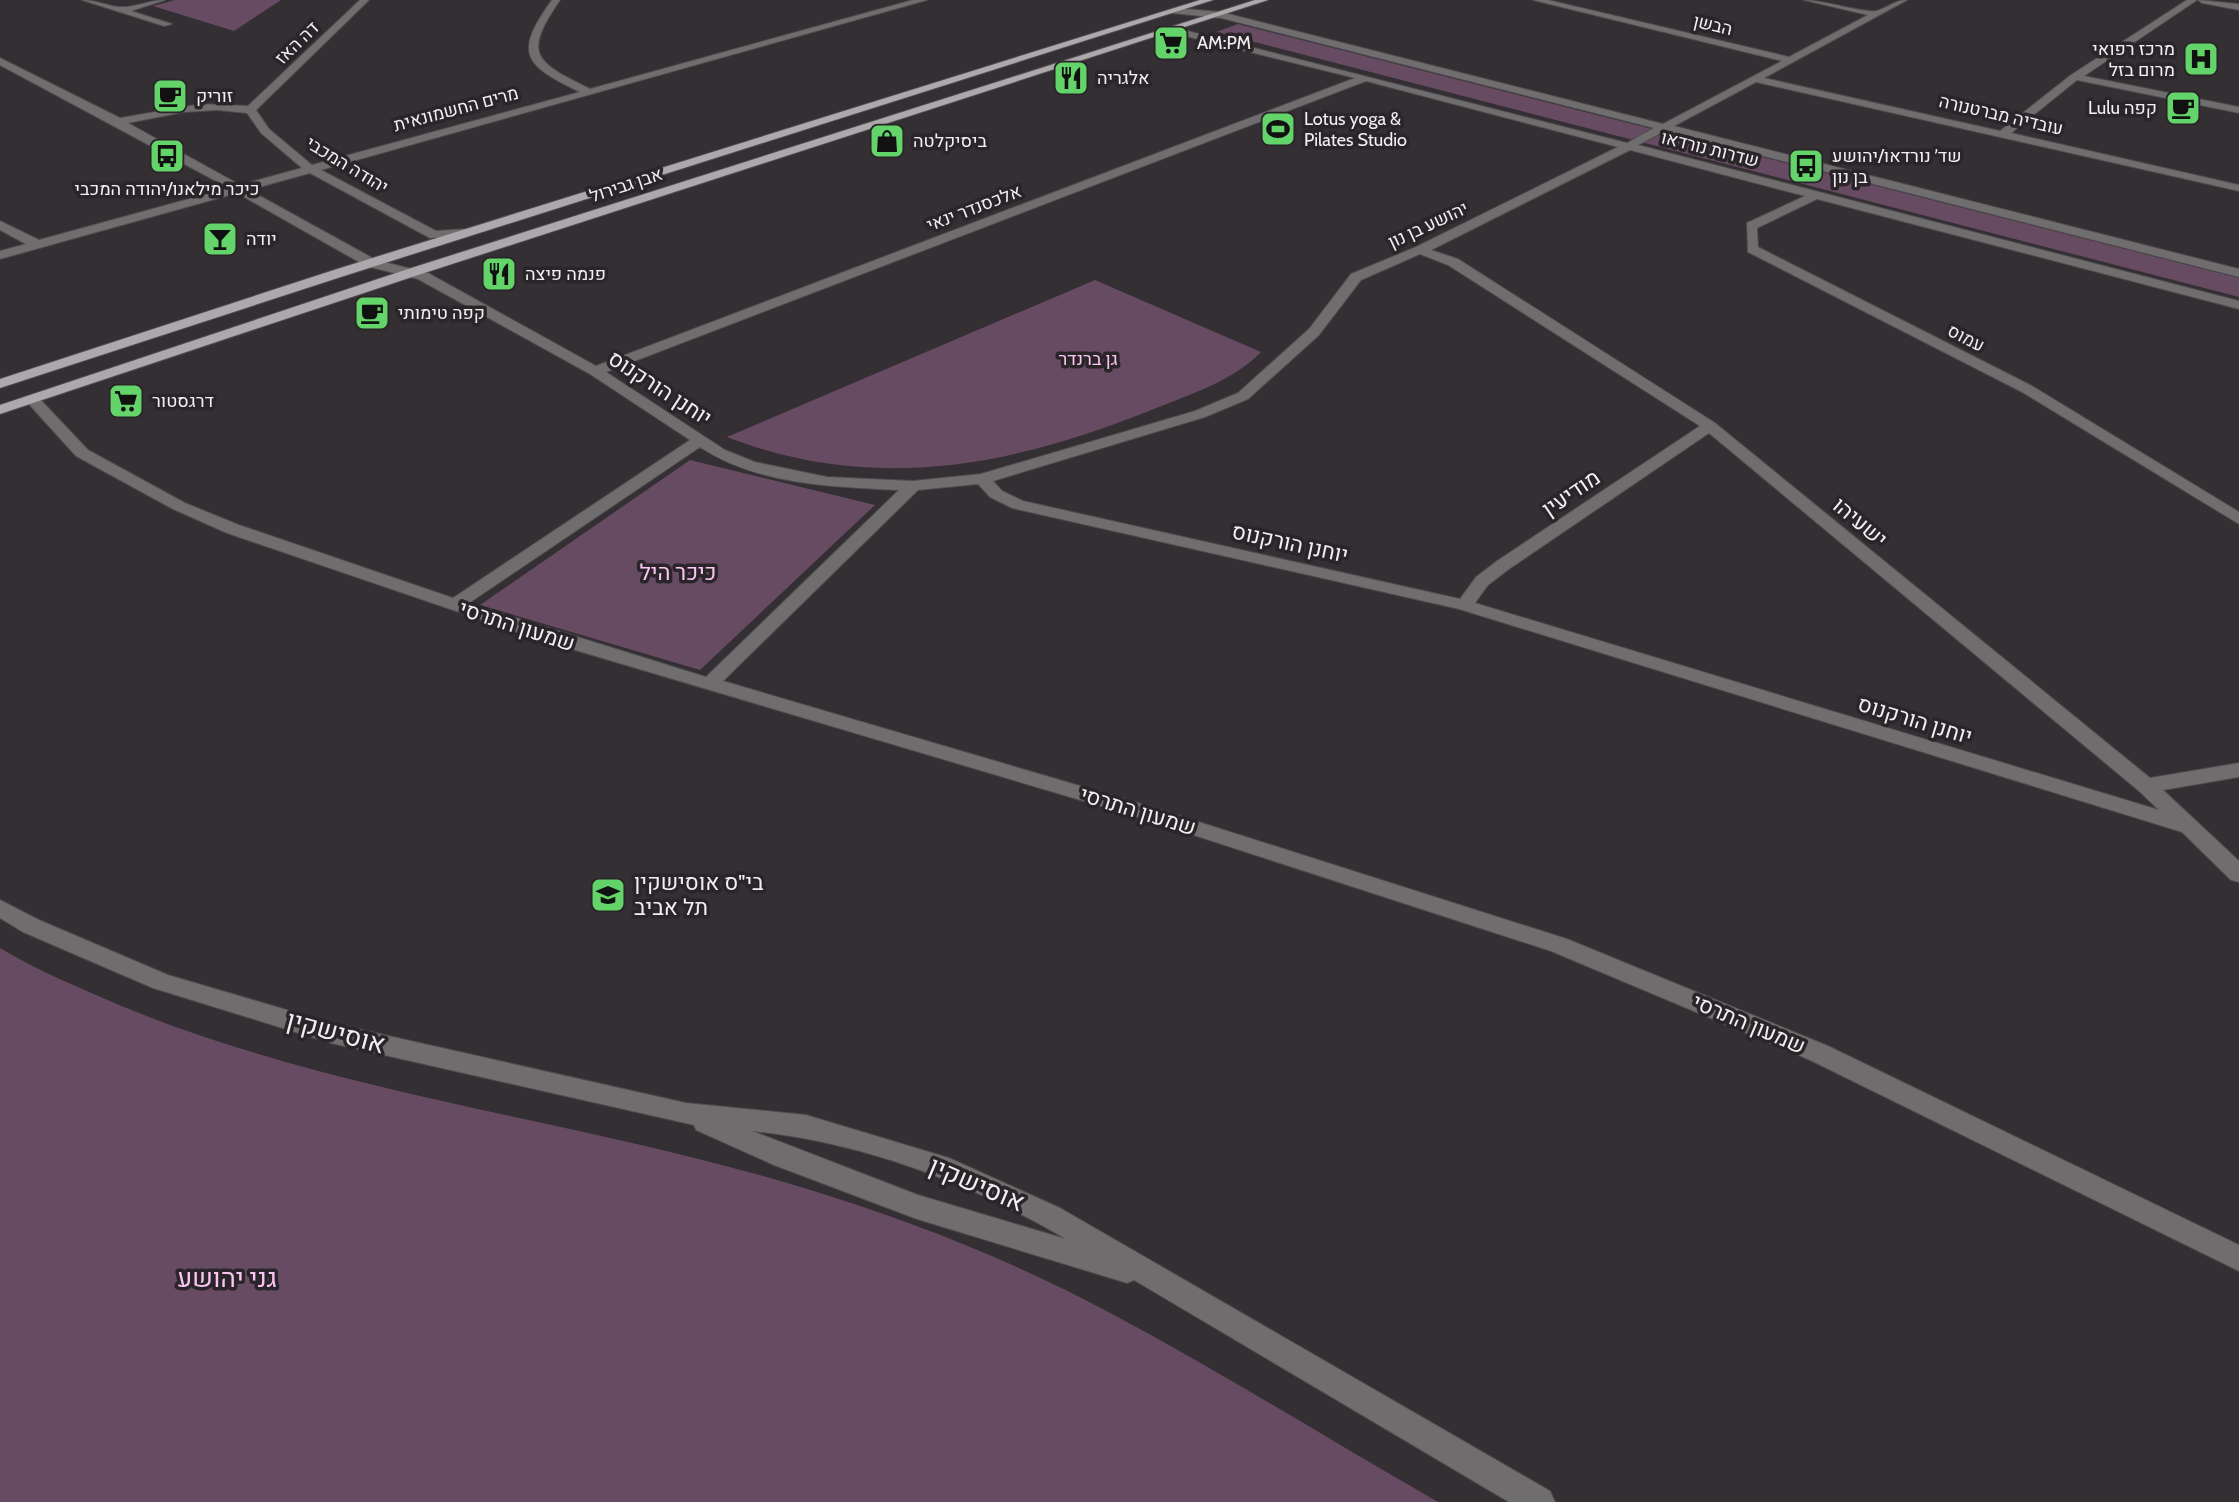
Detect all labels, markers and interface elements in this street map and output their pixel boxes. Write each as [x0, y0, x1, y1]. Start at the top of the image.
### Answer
street label: הבשן [1691, 10, 1735, 40]
street label: דה האז [270, 17, 324, 69]
supermarket icon: AM:PM [1152, 24, 1190, 62]
place label: AM:PM [1197, 32, 1251, 54]
place label: מרכז רפואי מרום בזל [2092, 38, 2175, 81]
hospital icon: מרכז רפואי מרום בזל [2182, 40, 2220, 78]
restaurant icon: אלגריה [1052, 59, 1090, 97]
place label: אלגריה [1097, 67, 1150, 89]
cafe icon: זוריק [151, 77, 189, 115]
street label: מרים החשמונאית [391, 82, 521, 136]
place label: זוריק [196, 85, 233, 107]
cafe icon: Lulu קפה [2164, 89, 2202, 127]
street label: עובדיה מברטנורה [1937, 90, 2065, 140]
place label: Lulu קפה [2088, 97, 2157, 119]
place label: Lotus yoga & Pilates Studio [1304, 108, 1407, 151]
sports icon: Lotus yoga & Pilates Studio [1259, 110, 1297, 148]
shop icon: ביסיקלטה [868, 122, 906, 160]
street label: שדרות נורדאו [1659, 126, 1761, 172]
place label: ביסיקלטה [913, 130, 987, 152]
street label: יהודה המכבי [302, 132, 392, 198]
bus stop icon: כיכר מילאנו/יהודה המכבי [148, 137, 186, 175]
place label: שד׳ נורדאו/יהושע בן נון [1832, 145, 1961, 188]
bus stop icon: שד׳ נורדאו/יהושע בן נון [1787, 147, 1825, 185]
street label: אבן גבירול [587, 163, 665, 207]
place label: כיכר מילאנו/יהודה המכבי [75, 178, 259, 200]
street label: אלכסנדר ינאי [924, 180, 1024, 236]
street label: יהושע בן נון [1384, 197, 1472, 253]
bar icon: יודה [201, 220, 239, 258]
place label: יודה [246, 228, 277, 250]
restaurant icon: פנמה פיצה [480, 255, 518, 293]
place label: פנמה פיצה [525, 263, 606, 285]
cafe icon: קפה טימותי [353, 294, 391, 332]
place label: קפה טימותי [398, 302, 485, 324]
street label: עמוס [1944, 319, 1988, 357]
street label: יוחנן הורקנוס [603, 345, 717, 431]
park label: גן ברנדר [1058, 348, 1118, 370]
supermarket icon: דרגסטור [107, 382, 145, 420]
place label: דרגסטור [152, 390, 214, 412]
street label: מודיעין [1537, 464, 1605, 522]
street label: ישעיהו [1827, 491, 1893, 553]
street label: יוחנן הורקנוס [1229, 518, 1351, 568]
park label: כיכר היל [640, 559, 716, 586]
street label: שמעון התרסי [456, 595, 578, 657]
street label: יוחנן הורקנוס [1855, 690, 1975, 750]
street label: שמעון התרסי [1077, 781, 1199, 841]
place label: בי"ס אוסישקין תל אביב [634, 869, 764, 921]
school or university icon: בי"ס אוסישקין תל אביב [589, 876, 627, 914]
street label: שמעון התרסי [1688, 988, 1810, 1060]
street label: אוסישקין [283, 1003, 389, 1061]
street label: אוסישקין [924, 1150, 1030, 1218]
park label: גני יהושע [177, 1262, 277, 1294]

